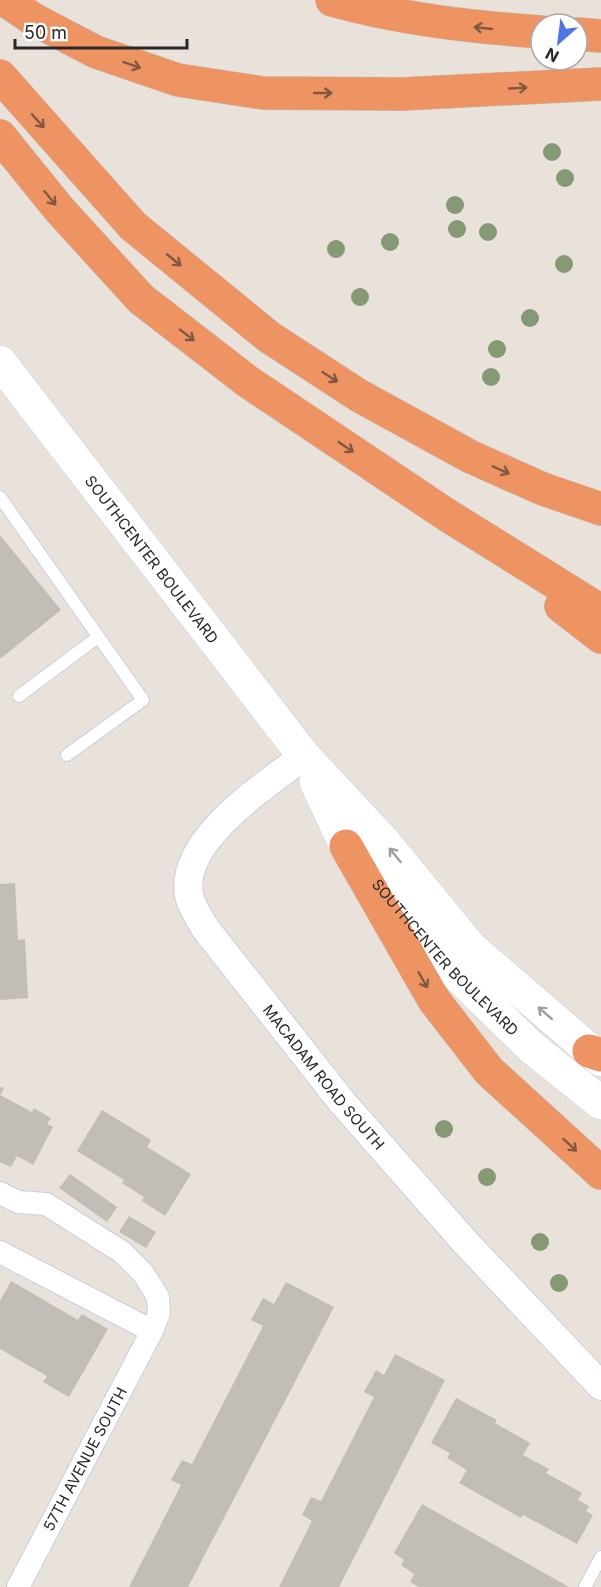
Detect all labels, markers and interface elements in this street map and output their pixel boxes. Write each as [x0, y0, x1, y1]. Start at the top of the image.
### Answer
scale bar [15, 12, 188, 50]
north arrow [529, 12, 589, 72]
text: 50 m [24, 22, 67, 43]
one-way arrow [473, 22, 493, 33]
text: N [542, 44, 562, 67]
one-way arrow [122, 60, 141, 71]
one-way arrow [508, 83, 528, 94]
one-way arrow [313, 87, 333, 99]
one-way arrow [31, 113, 45, 128]
one-way arrow [43, 189, 56, 205]
one-way arrow [166, 253, 182, 266]
one-way arrow [179, 328, 195, 341]
one-way arrow [321, 371, 337, 383]
one-way arrow [338, 441, 354, 453]
one-way arrow [491, 465, 509, 476]
street label: SOUTHCENTER BOULEVARD [81, 471, 223, 647]
one-way arrow [388, 848, 402, 863]
street label: SOUTHCENTER BOULEVARD [368, 875, 523, 1039]
one-way arrow [417, 971, 429, 988]
street label: MACADAM ROAD SOUTH [259, 1000, 389, 1154]
one-way arrow [538, 1006, 553, 1020]
one-way arrow [562, 1137, 577, 1151]
street label: 57TH AVENUE SOUTH [39, 1384, 131, 1534]

